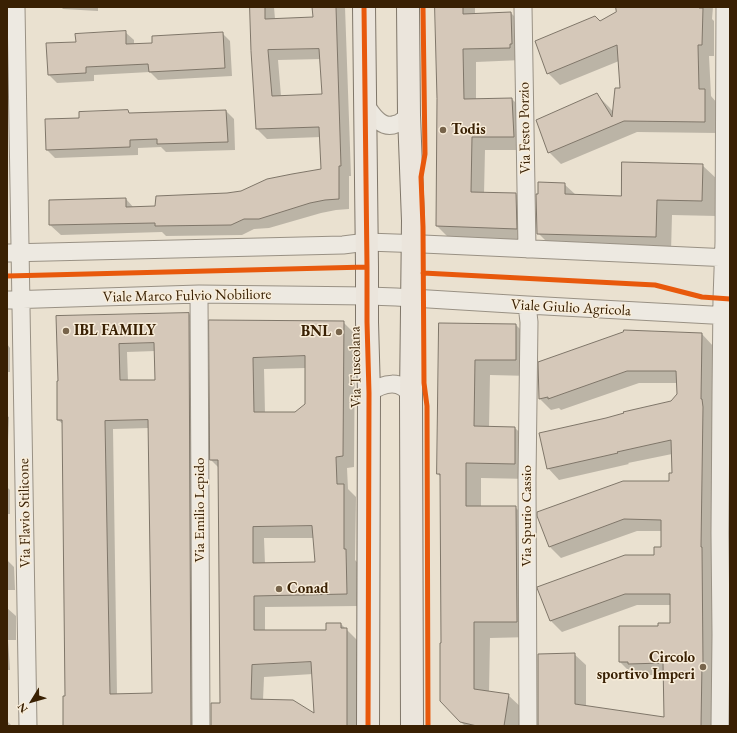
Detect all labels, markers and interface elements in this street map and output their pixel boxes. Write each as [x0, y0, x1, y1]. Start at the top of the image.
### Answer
street label: Via Festo Porzio [515, 82, 535, 174]
place label: Todis [451, 121, 486, 139]
marker: Todis [438, 125, 448, 135]
street label: Viale Marco Fulvio Nobiliore [103, 286, 271, 306]
street label: Viale Giulio Agricola [510, 296, 632, 320]
place label: IBL FAMILY [74, 322, 156, 340]
place label: BNL [301, 323, 331, 341]
marker: IBL FAMILY [61, 326, 71, 336]
street label: Via Tuscolana [346, 326, 366, 408]
marker: BNL [334, 327, 344, 337]
street label: Via Emilio Lepido [191, 457, 209, 563]
street label: Via Flavio Stilicone [15, 458, 35, 568]
street label: Via Spurio Cassio [518, 465, 536, 567]
place label: Conad [287, 580, 329, 598]
marker: Conad [274, 584, 284, 594]
place label: Circolo sportivo Imperi [597, 649, 695, 684]
marker: Circolo sportivo Imperi [698, 662, 708, 672]
north arrow [12, 681, 52, 721]
text: N [14, 700, 31, 716]

